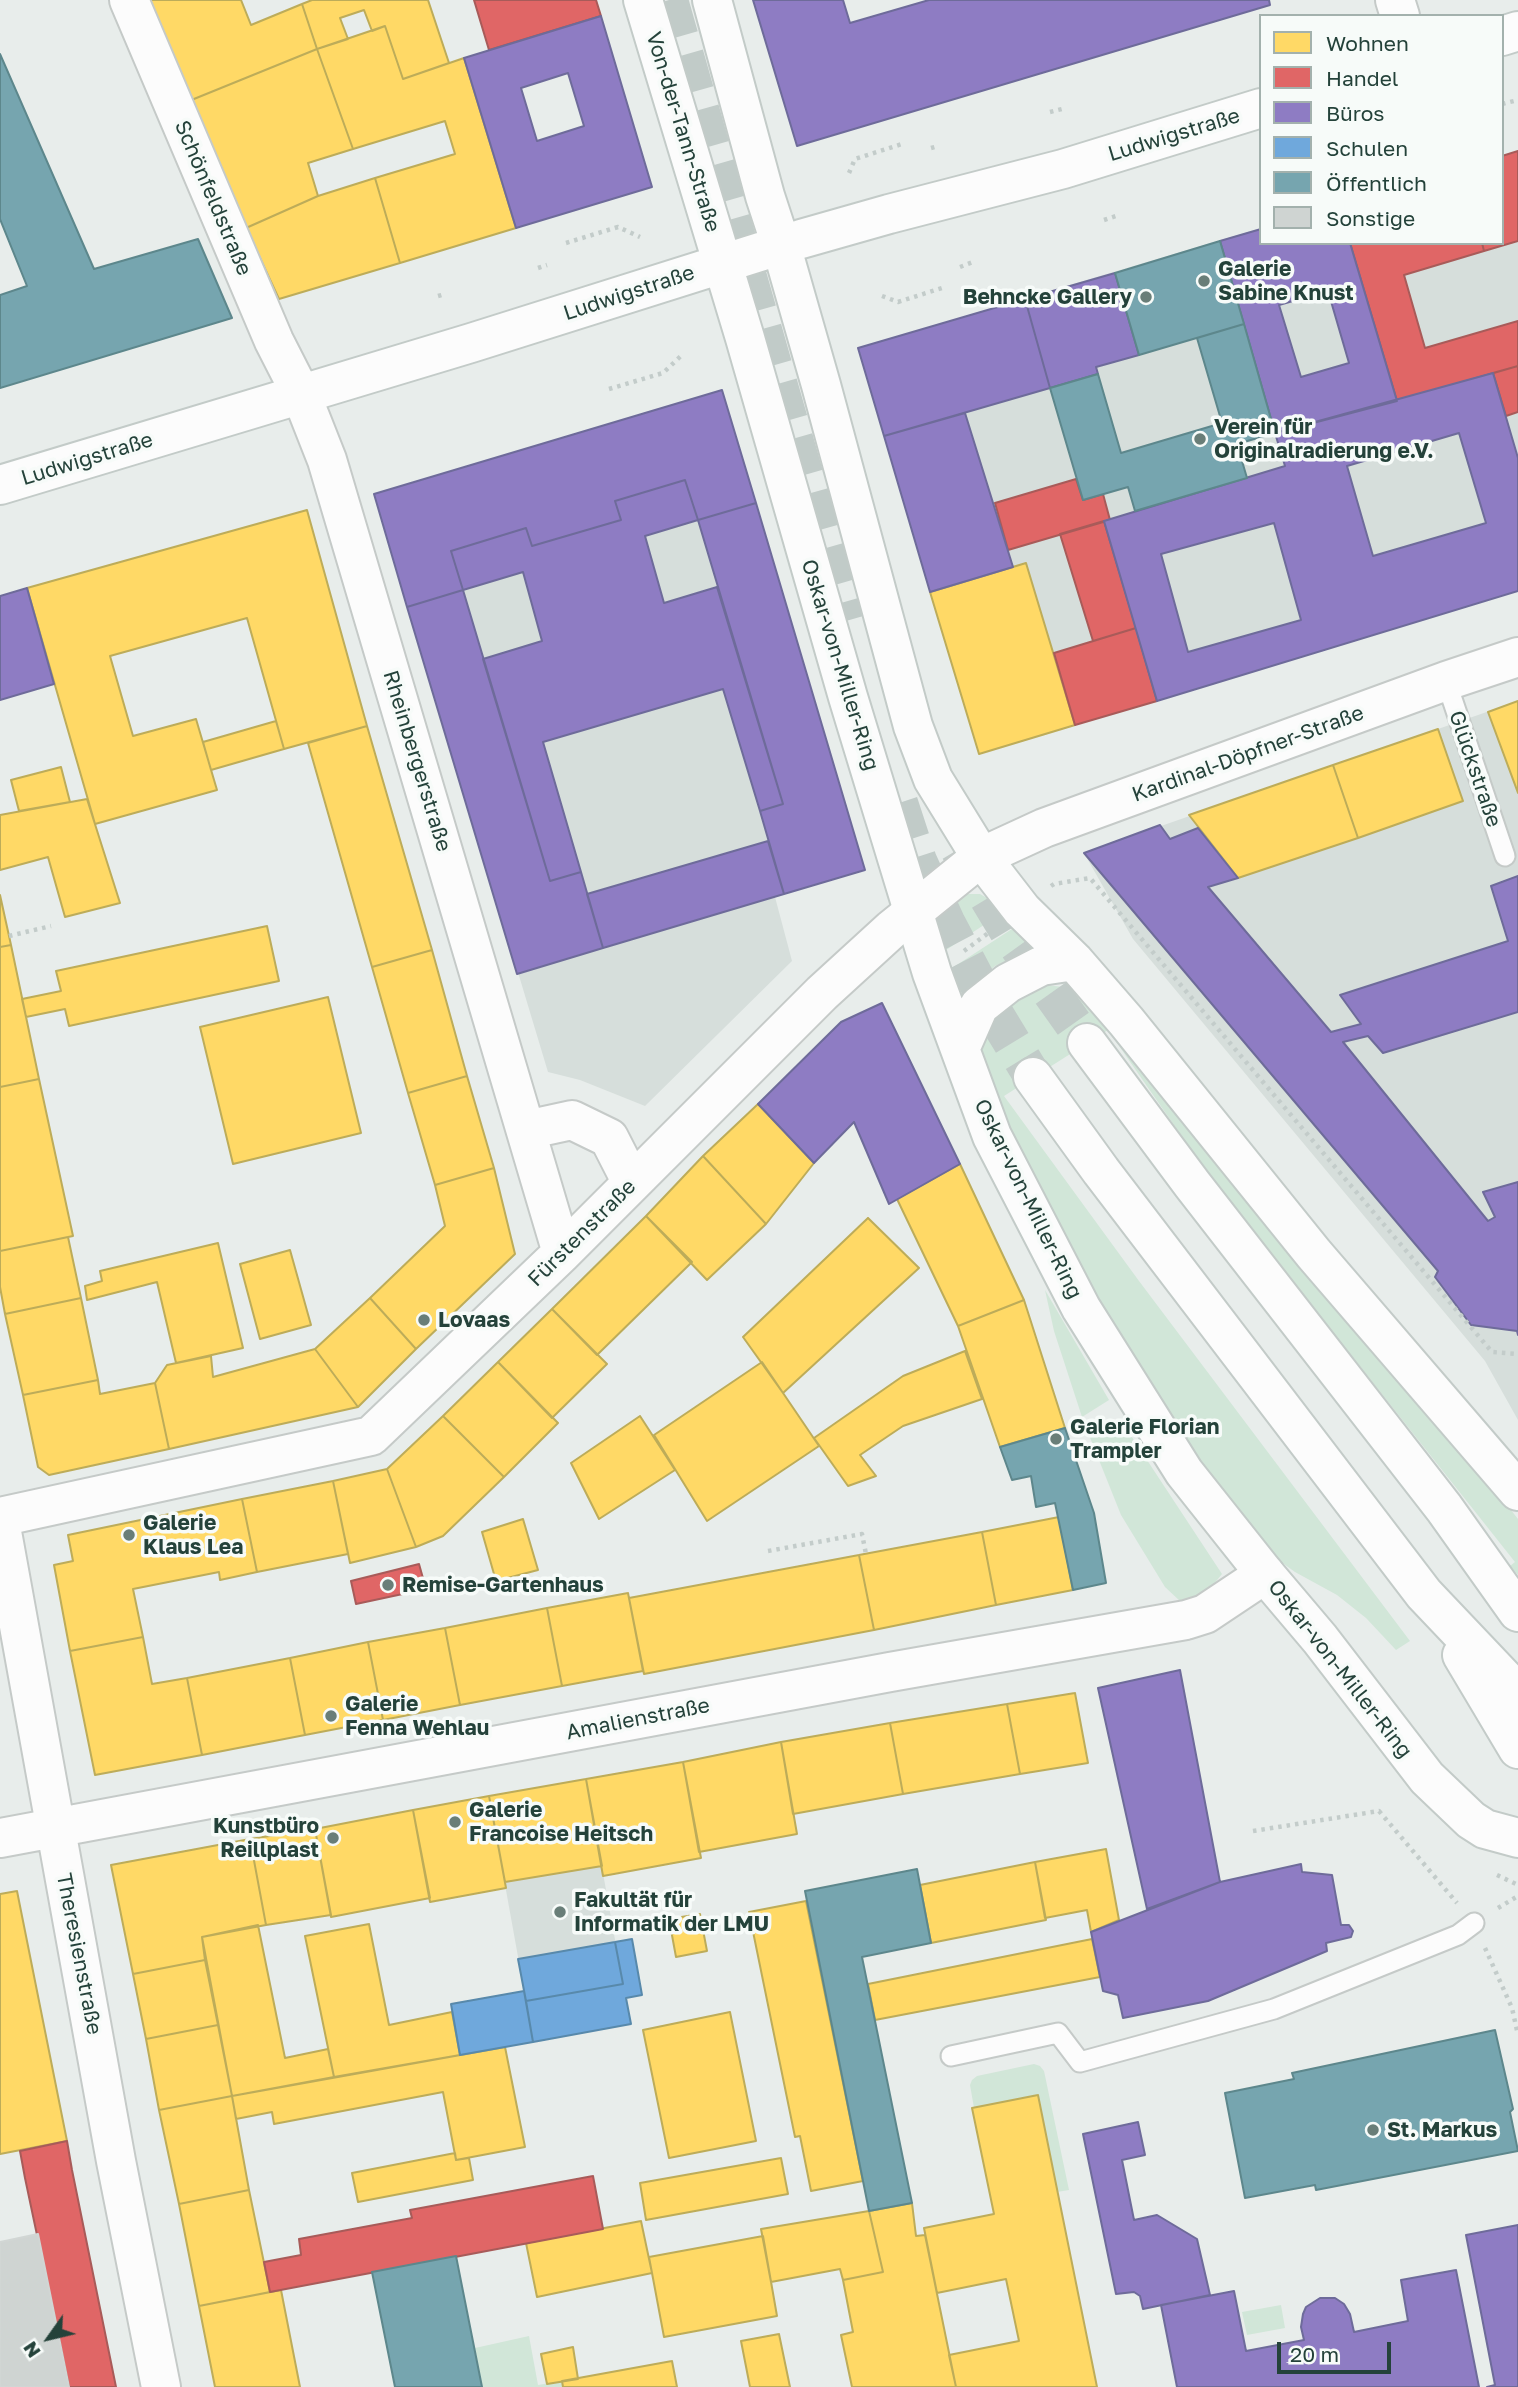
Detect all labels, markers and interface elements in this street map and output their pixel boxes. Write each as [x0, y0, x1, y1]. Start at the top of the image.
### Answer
legend [1259, 14, 1504, 245]
street label: Von-der-Tann-Straße [641, 29, 725, 235]
text: Wohnen [1326, 30, 1409, 56]
text: Handel [1326, 65, 1399, 91]
text: Büros [1326, 100, 1385, 126]
street label: Ludwigstraße [1105, 103, 1243, 167]
street label: Schönfeldstraße [169, 117, 257, 279]
text: Schulen [1326, 135, 1408, 161]
text: Öffentlich [1326, 170, 1427, 196]
text: Sonstige [1326, 205, 1415, 231]
place label: Galerie Sabine Knust [1218, 256, 1354, 306]
street label: Ludwigstraße [560, 260, 698, 326]
marker: Galerie Sabine Knust [1196, 273, 1212, 289]
place label: Behncke Gallery [963, 284, 1132, 310]
marker: Behncke Gallery [1138, 289, 1154, 305]
place label: Verein für Originalradierung e.V. [1214, 414, 1434, 464]
street label: Ludwigstraße [18, 427, 156, 491]
marker: Verein für Originalradierung e.V. [1192, 431, 1208, 447]
street label: Oskar-von-Miller-Ring [796, 556, 884, 774]
street label: Rheinbergerstraße [377, 667, 457, 855]
street label: Kardinal-Döpfner-Straße [1129, 700, 1367, 808]
street label: Glückstraße [1443, 708, 1507, 830]
street label: Oskar-von-Miller-Ring [969, 1095, 1087, 1303]
street label: Fürstenstraße [523, 1174, 641, 1292]
place label: Lovaas [438, 1307, 510, 1333]
marker: Lovaas [416, 1312, 432, 1328]
place label: Galerie Florian Trampler [1070, 1414, 1219, 1464]
marker: Galerie Florian Trampler [1048, 1431, 1064, 1447]
place label: Galerie Klaus Lea [143, 1510, 243, 1560]
marker: Galerie Klaus Lea [121, 1527, 137, 1543]
place label: Remise-Gartenhaus [402, 1572, 604, 1598]
street label: Oskar-von-Miller-Ring [1263, 1575, 1417, 1763]
marker: Remise-Gartenhaus [380, 1577, 396, 1593]
place label: Galerie Fenna Wehlau [345, 1691, 489, 1741]
street label: Amalienstraße [564, 1693, 712, 1745]
marker: Galerie Fenna Wehlau [323, 1708, 339, 1724]
place label: Galerie Francoise Heitsch [469, 1797, 653, 1847]
place label: Kunstbüro Reillplast [213, 1813, 319, 1863]
marker: Galerie Francoise Heitsch [447, 1814, 463, 1830]
marker: Kunstbüro Reillplast [325, 1830, 341, 1846]
street label: Theresienstraße [51, 1871, 107, 2037]
place label: Fakultät für Informatik der LMU [574, 1887, 769, 1937]
marker: Fakultät für Informatik der LMU [552, 1904, 568, 1920]
place label: St. Markus [1387, 2117, 1497, 2143]
marker: St. Markus [1365, 2122, 1381, 2138]
north arrow [14, 2303, 84, 2373]
scale bar [1280, 2328, 1394, 2372]
text: N [18, 2338, 45, 2362]
text: 20 m [1290, 2341, 1339, 2367]

